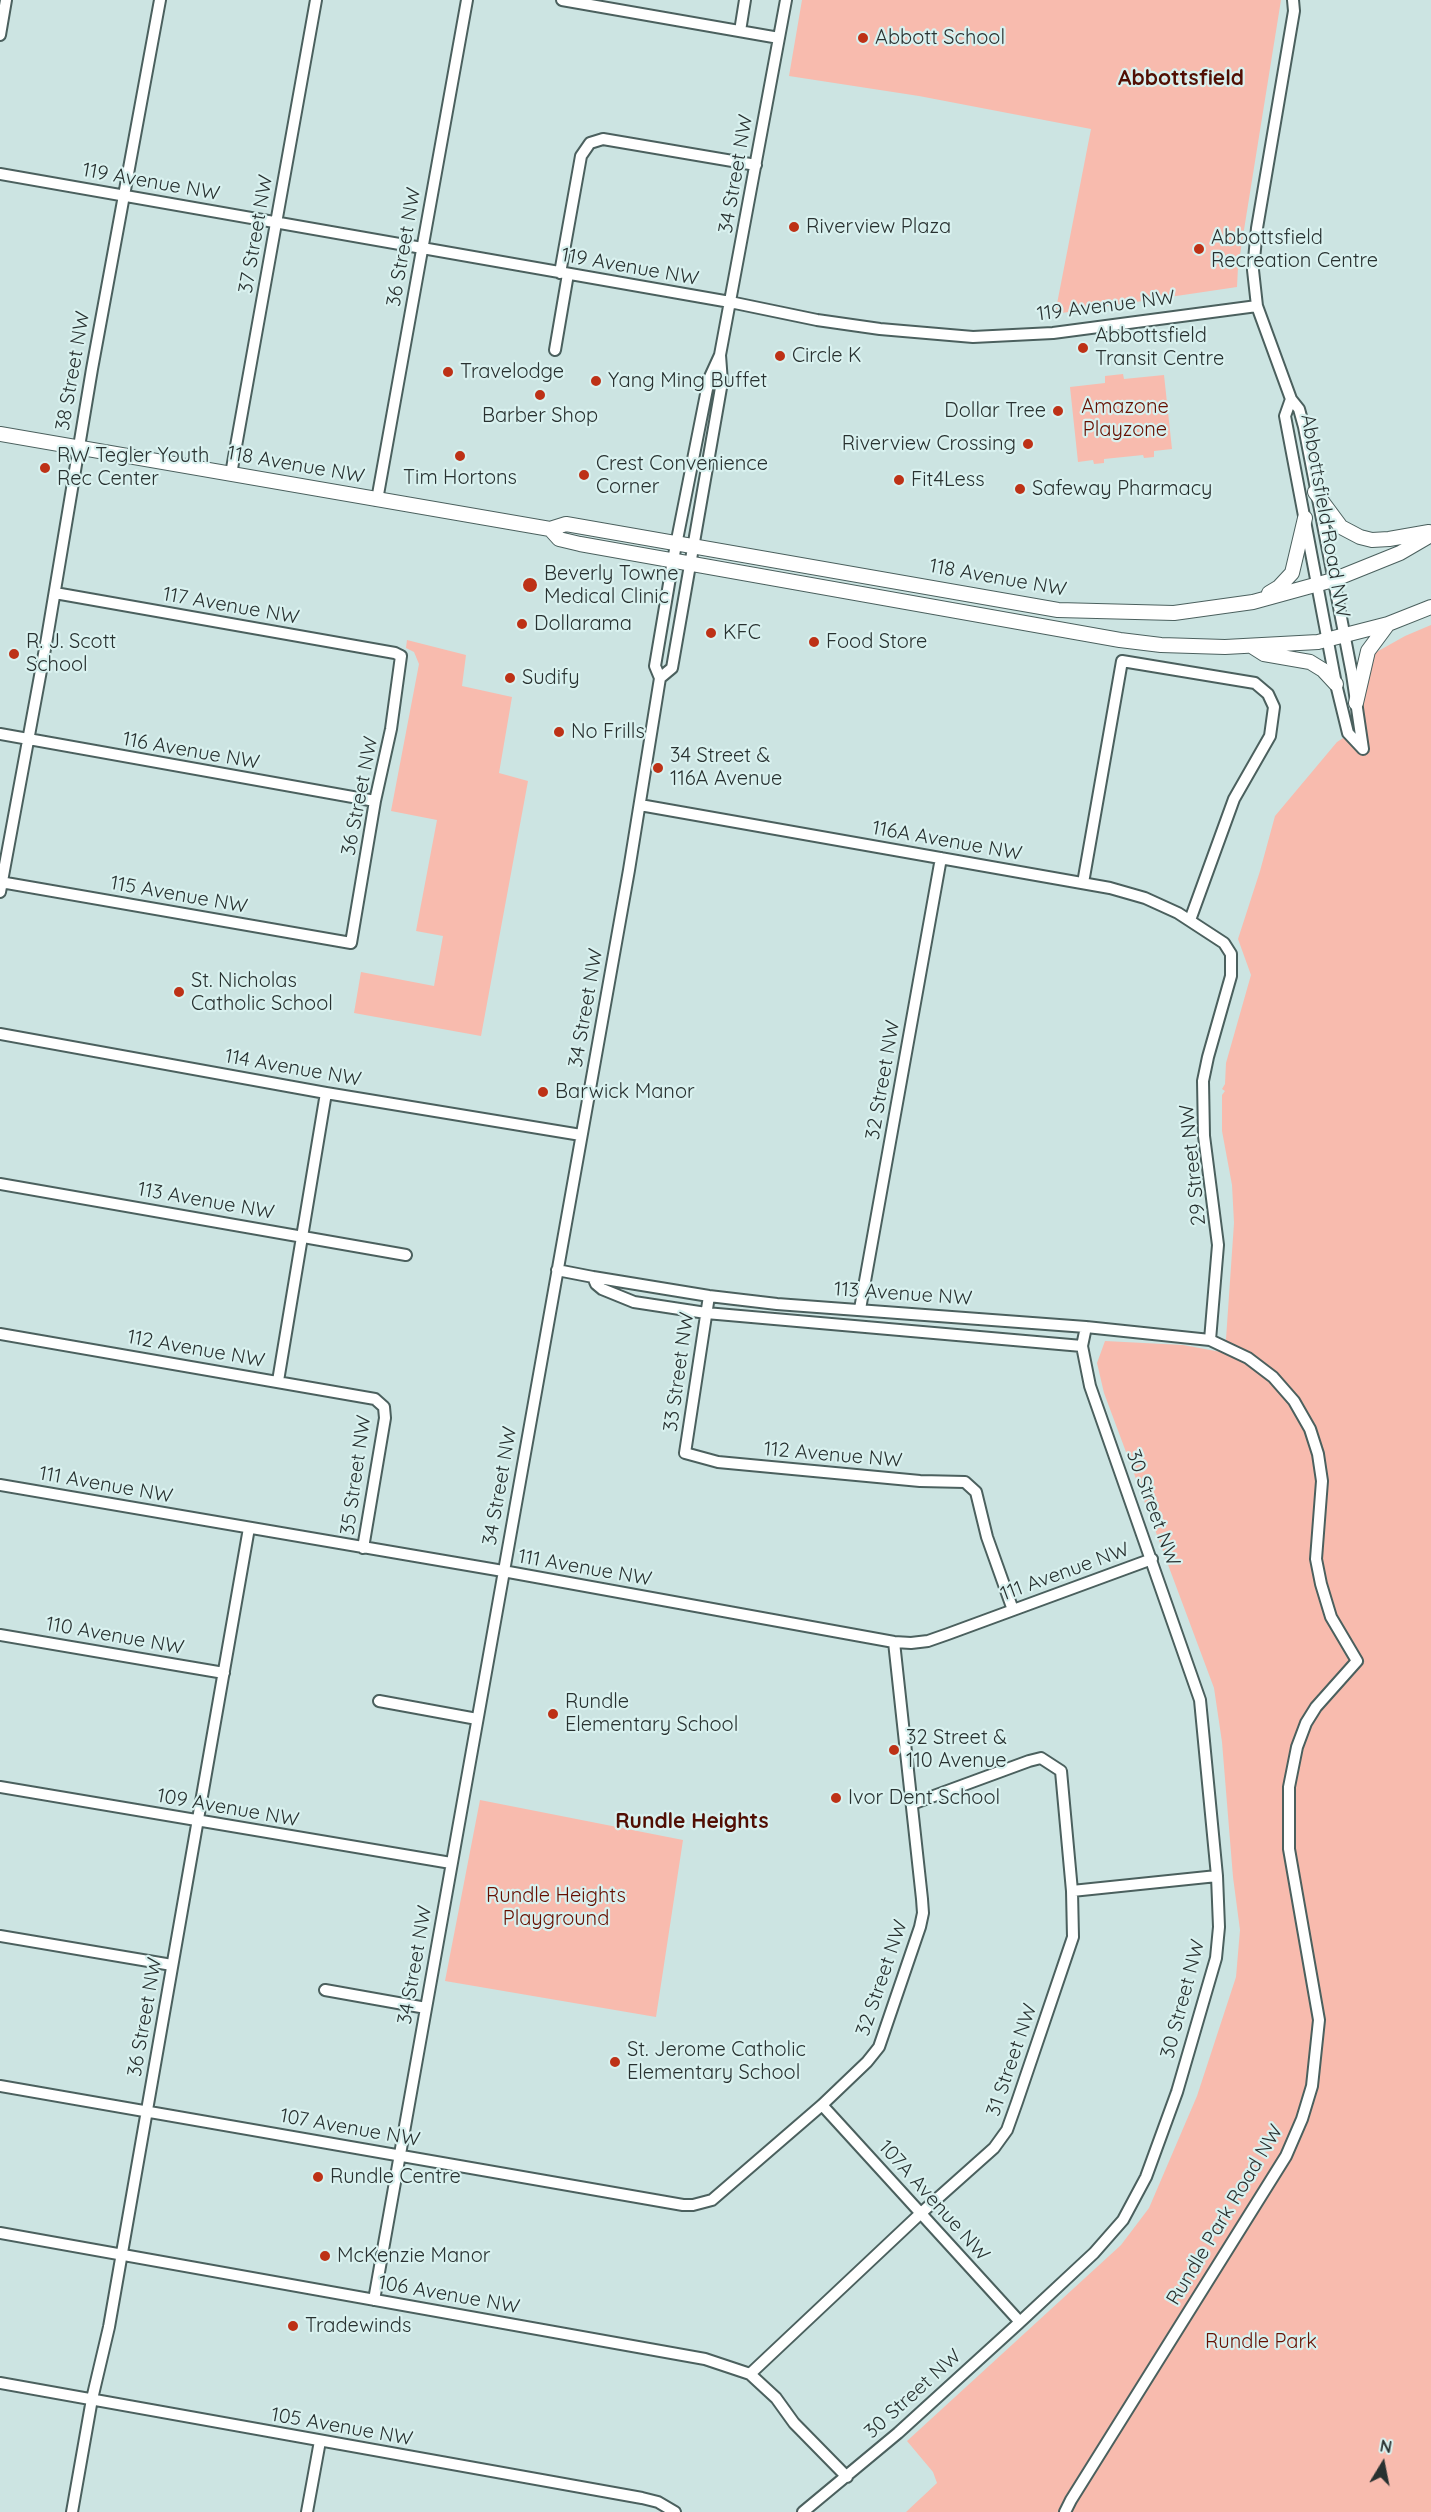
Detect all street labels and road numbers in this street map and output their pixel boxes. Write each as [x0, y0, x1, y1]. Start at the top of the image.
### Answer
street label: 34 Street NW [714, 113, 758, 235]
street label: 119 Avenue NW [80, 158, 222, 206]
street label: 37 Street NW [234, 173, 278, 295]
street label: 36 Street NW [382, 185, 426, 309]
street label: 119 Avenue NW [559, 243, 701, 291]
street label: 119 Avenue NW [1035, 286, 1177, 326]
street label: 38 Street NW [51, 309, 95, 433]
street label: Abbottsfield Road NW [1295, 412, 1355, 620]
street label: 118 Avenue NW [226, 441, 366, 489]
street label: 118 Avenue NW [928, 554, 1068, 602]
street label: 117 Avenue NW [161, 582, 301, 630]
street label: 116 Avenue NW [121, 727, 261, 775]
street label: 36 Street NW [337, 734, 383, 858]
street label: 116A Avenue NW [870, 816, 1024, 866]
street label: 115 Avenue NW [109, 871, 249, 919]
street label: 34 Street NW [564, 947, 608, 1069]
street label: 32 Street NW [861, 1018, 905, 1142]
street label: 114 Avenue NW [223, 1044, 363, 1092]
street label: 29 Street NW [1175, 1103, 1211, 1227]
street label: 113 Avenue NW [136, 1177, 276, 1225]
street label: 113 Avenue NW [833, 1277, 973, 1311]
street label: 33 Street NW [659, 1311, 699, 1433]
street label: 112 Avenue NW [125, 1325, 267, 1373]
street label: 35 Street NW [336, 1413, 376, 1537]
street label: 34 Street NW [478, 1425, 522, 1547]
street label: 112 Avenue NW [763, 1437, 903, 1473]
street label: 30 Street NW [1121, 1447, 1185, 1569]
street label: 111 Avenue NW [37, 1461, 175, 1509]
street label: 111 Avenue NW [997, 1538, 1133, 1606]
street label: 111 Avenue NW [516, 1544, 654, 1592]
street label: 110 Avenue NW [44, 1612, 186, 1660]
street label: 109 Avenue NW [155, 1784, 301, 1832]
street label: 34 Street NW [393, 1904, 437, 2026]
street label: 32 Street NW [851, 1917, 913, 2039]
street label: 30 Street NW [1156, 1937, 1210, 2061]
street label: 36 Street NW [123, 1955, 167, 2079]
street label: 31 Street NW [982, 2001, 1042, 2119]
street label: 107 Avenue NW [278, 2104, 422, 2152]
street label: Rundle Park Road NW [1162, 2120, 1288, 2310]
street label: 107A Avenue NW [873, 2136, 995, 2266]
street label: 106 Avenue NW [376, 2271, 522, 2319]
street label: 30 Street NW [860, 2344, 966, 2444]
street label: 105 Avenue NW [269, 2403, 415, 2451]

